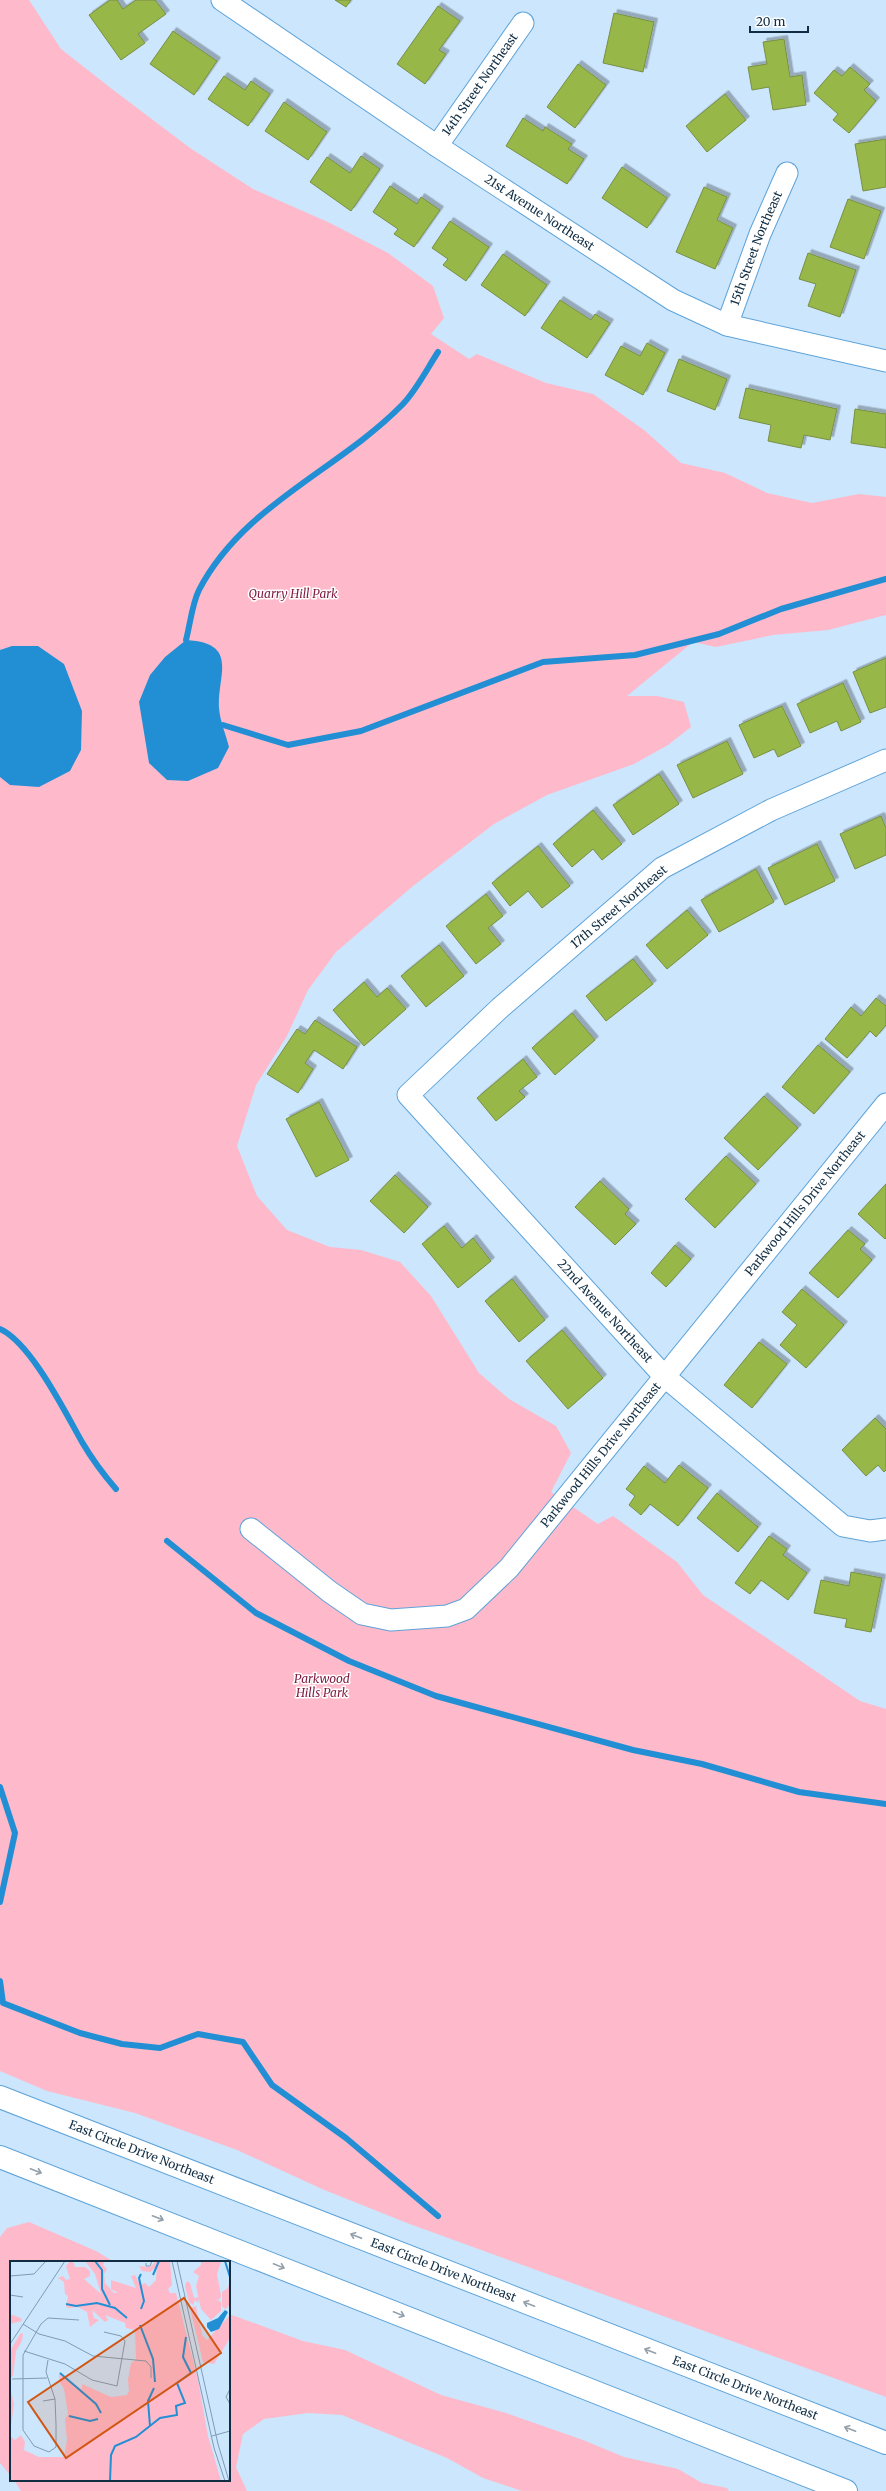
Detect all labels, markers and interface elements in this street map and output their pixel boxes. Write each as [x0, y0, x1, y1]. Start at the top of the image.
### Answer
scale bar [750, 8, 808, 34]
text: 20 m [756, 14, 785, 29]
street label: 14th Street Northeast [438, 30, 521, 139]
street label: 21st Avenue Northeast [482, 171, 597, 254]
street label: 15th Street Northeast [727, 188, 785, 308]
park label: Quarry Hill Park [249, 586, 338, 601]
street label: 17th Street Northeast [567, 862, 670, 951]
street label: Parkwood Hills Drive Northeast [741, 1127, 868, 1279]
street label: 22nd Avenue Northeast [554, 1256, 656, 1366]
street label: Parkwood Hills Drive Northeast [537, 1379, 664, 1530]
park label: Parkwood Hills Park [294, 1671, 350, 1700]
street label: East Circle Drive Northeast [67, 2117, 217, 2187]
one-way arrow [30, 2167, 42, 2175]
one-way arrow [151, 2214, 163, 2222]
one-way arrow [351, 2232, 363, 2240]
street label: East Circle Drive Northeast [369, 2235, 519, 2305]
inset map [10, 2261, 230, 2481]
one-way arrow [272, 2262, 284, 2270]
one-way arrow [524, 2299, 536, 2307]
one-way arrow [393, 2310, 405, 2318]
one-way arrow [645, 2347, 657, 2355]
street label: East Circle Drive Northeast [670, 2352, 821, 2423]
one-way arrow [844, 2425, 856, 2432]

